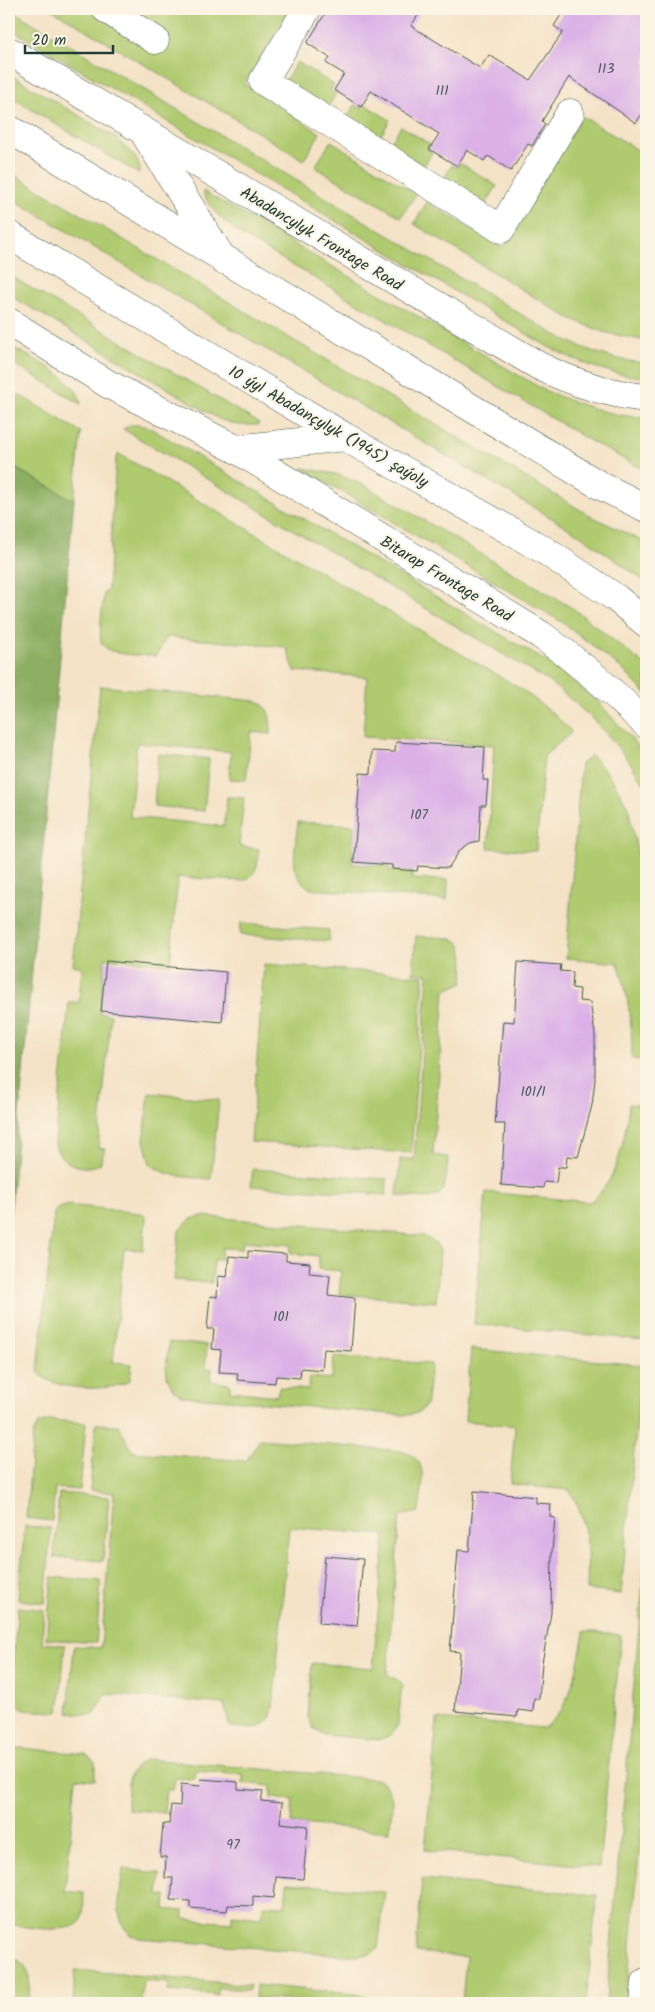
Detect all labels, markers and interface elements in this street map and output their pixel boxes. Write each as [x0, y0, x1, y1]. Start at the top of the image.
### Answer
scale bar [25, 22, 112, 54]
text: 20 m [32, 29, 66, 53]
house number: 113 [598, 58, 614, 80]
house number: 111 [435, 80, 449, 102]
street label: Abadancylyk Frontage Road [235, 181, 408, 298]
street label: 10 ýyl Abadançylyk (1945) şaýoly [224, 360, 433, 495]
street label: Bitarap Frontage Road [375, 530, 518, 629]
house number: 107 [410, 804, 428, 826]
house number: 101/1 [520, 1081, 546, 1103]
house number: 101 [273, 1306, 289, 1328]
house number: 97 [226, 1834, 240, 1856]

